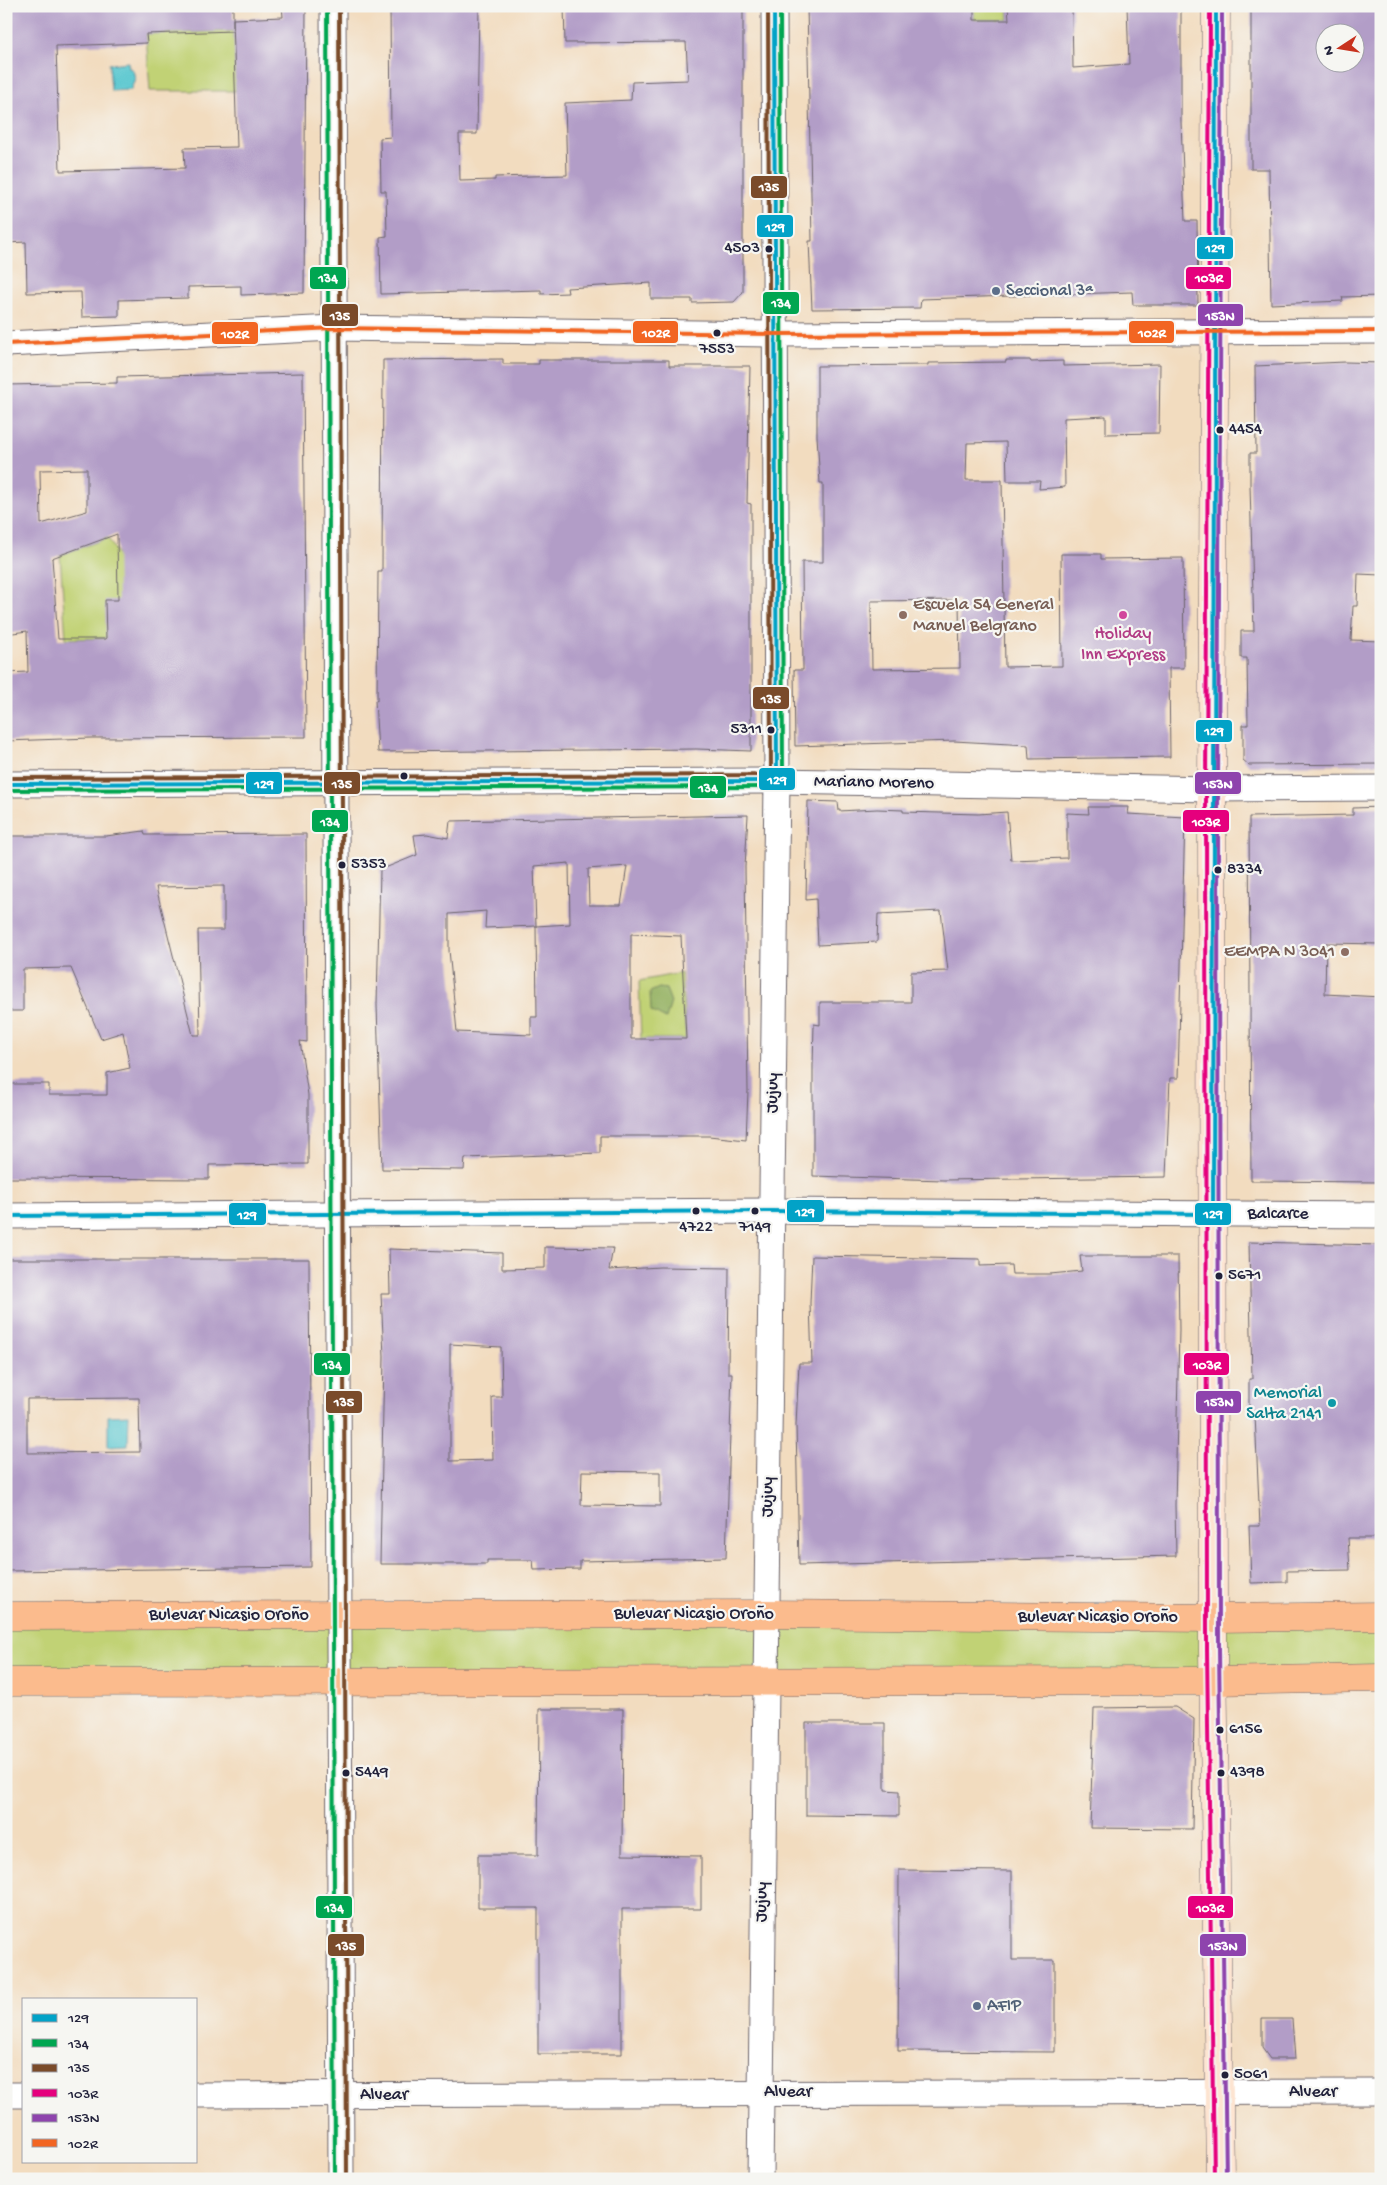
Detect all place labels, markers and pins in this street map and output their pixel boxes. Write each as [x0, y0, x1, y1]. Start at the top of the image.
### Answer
place label: 4503 [725, 239, 760, 259]
marker: 4503 [764, 244, 774, 254]
place label: Seccional 3ª [1006, 281, 1094, 302]
marker: Seccional 3ª [990, 285, 1002, 297]
marker: 7553 [712, 328, 722, 338]
place label: 7553 [698, 340, 735, 360]
place label: 4454 [1229, 420, 1262, 440]
marker: 4454 [1215, 425, 1225, 435]
place label: Escuela 54 General Manuel Belgrano [913, 595, 1054, 637]
marker: Escuela 54 General Manuel Belgrano [897, 609, 909, 621]
marker: Holiday Inn Express [1117, 609, 1129, 621]
place label: Holiday Inn Express [1081, 624, 1166, 666]
place label: 5311 [731, 720, 762, 740]
marker: 5311 [766, 725, 776, 735]
unlabelled marker [399, 771, 409, 781]
place label: 5353 [351, 855, 387, 875]
marker: 5353 [337, 860, 347, 870]
place label: 8334 [1227, 860, 1262, 880]
marker: 8334 [1213, 865, 1223, 875]
place label: EEMPA N 3041 [1224, 942, 1335, 963]
marker: EEMPA N 3041 [1339, 946, 1351, 958]
marker: 4722 [691, 1206, 701, 1216]
marker: 7149 [750, 1206, 760, 1216]
place label: 4722 [679, 1218, 713, 1238]
place label: 7149 [738, 1218, 772, 1238]
place label: 5671 [1228, 1266, 1261, 1286]
marker: 5671 [1214, 1271, 1224, 1281]
place label: Memorial Salta 2141 [1246, 1383, 1322, 1425]
marker: Memorial Salta 2141 [1326, 1397, 1338, 1409]
place label: 6156 [1229, 1720, 1262, 1740]
marker: 6156 [1215, 1725, 1225, 1735]
place label: 5449 [355, 1763, 389, 1783]
place label: 4398 [1230, 1763, 1265, 1783]
marker: 5449 [341, 1768, 351, 1778]
marker: 4398 [1216, 1768, 1226, 1778]
place label: AFIP [987, 1996, 1022, 2017]
marker: AFIP [971, 2000, 983, 2012]
place label: 5061 [1234, 2065, 1268, 2085]
marker: 5061 [1220, 2070, 1230, 2080]

